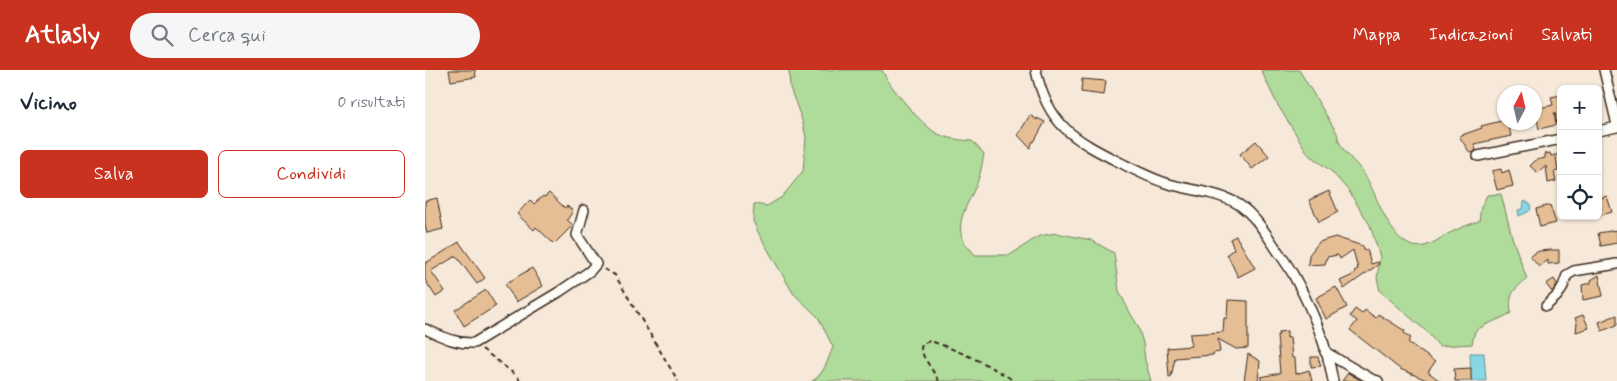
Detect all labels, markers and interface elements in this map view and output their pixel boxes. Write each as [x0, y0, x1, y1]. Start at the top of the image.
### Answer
search box [130, 13, 480, 58]
text: Atlasly [25, 20, 100, 51]
icon: search [148, 21, 176, 49]
text: Cerca qui [188, 23, 266, 48]
text: Mappa [1353, 23, 1401, 47]
text: Indicazioni [1429, 23, 1513, 47]
text: Salvati [1541, 23, 1592, 47]
north arrow [1497, 85, 1542, 130]
map controls [1557, 85, 1602, 220]
button: + [1557, 85, 1602, 130]
text: Vicino [20, 89, 77, 117]
text: 0 risultati [338, 92, 405, 113]
button: − [1557, 130, 1602, 175]
button: Salva [20, 150, 208, 198]
button: Condividi [218, 150, 405, 198]
button: locate [1557, 175, 1602, 220]

